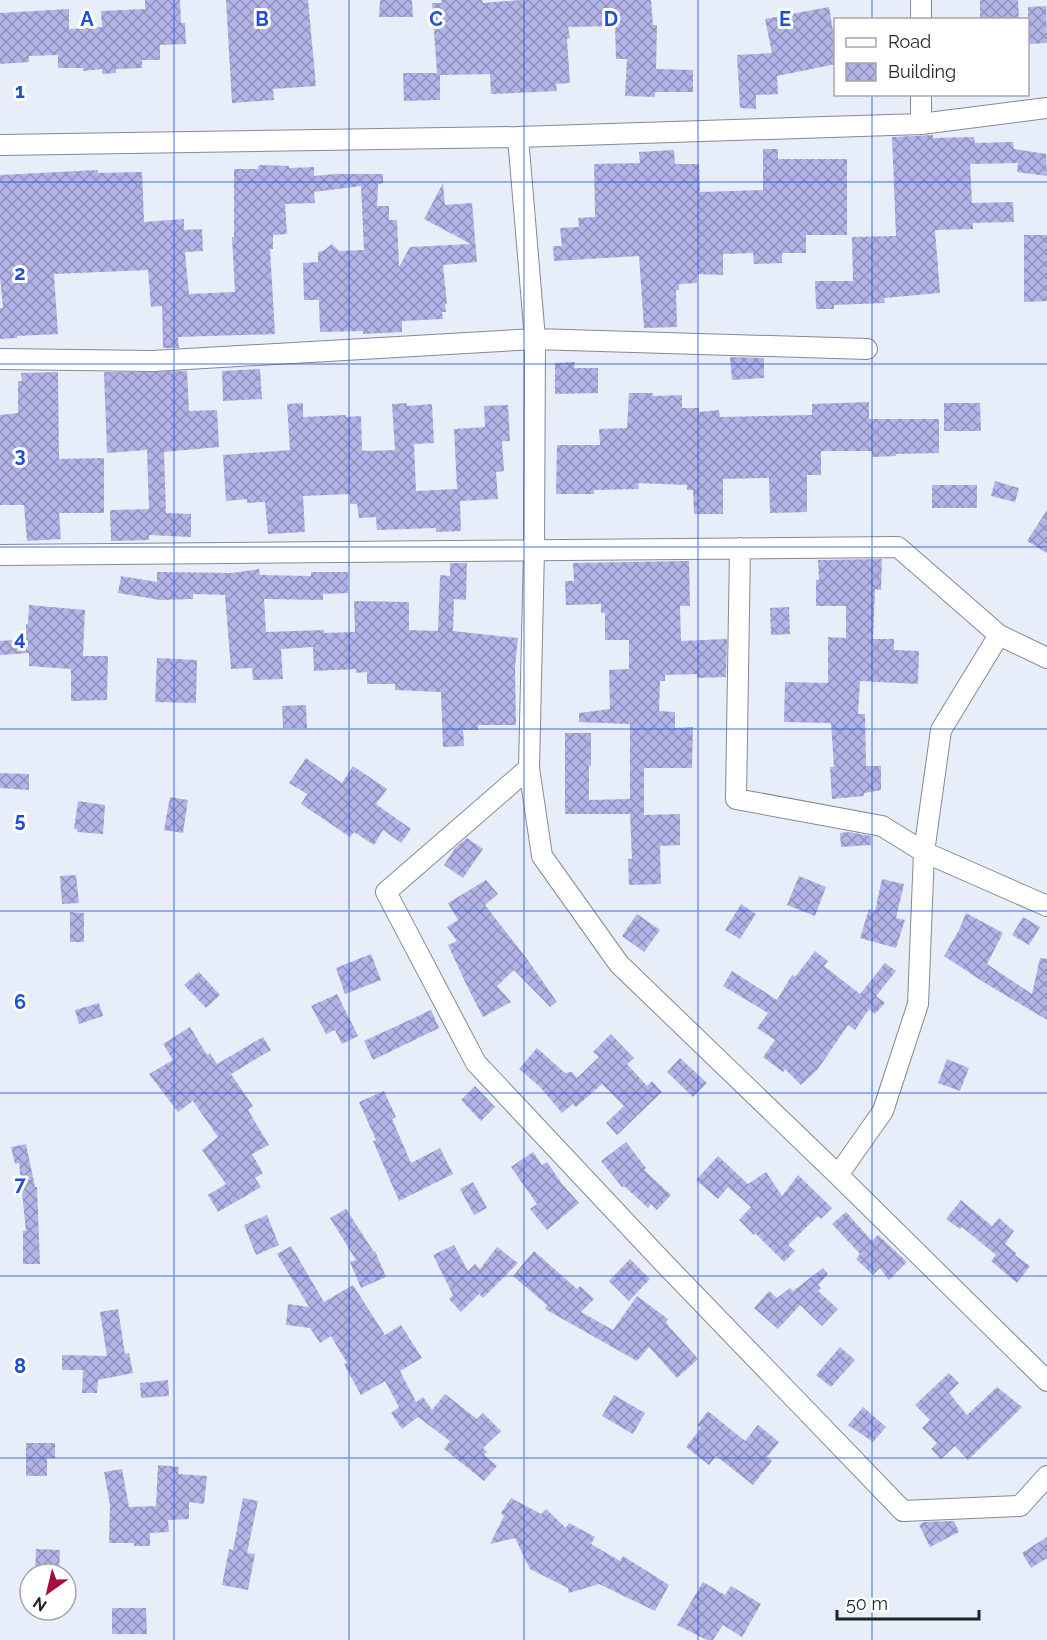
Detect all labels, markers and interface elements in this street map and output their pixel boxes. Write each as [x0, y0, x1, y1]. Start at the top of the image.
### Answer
text: A [80, 7, 94, 31]
text: B [255, 7, 269, 31]
text: C [429, 7, 443, 31]
text: D [604, 7, 618, 31]
text: E [779, 7, 791, 31]
legend [834, 18, 1029, 96]
text: Road [888, 31, 931, 52]
text: Building [888, 61, 956, 82]
text: 1 [15, 79, 25, 103]
text: 2 [14, 261, 26, 285]
text: 3 [14, 443, 26, 467]
text: 4 [14, 626, 26, 650]
text: 5 [14, 808, 26, 832]
text: 6 [14, 990, 26, 1014]
text: 7 [14, 1172, 26, 1196]
text: 8 [14, 1354, 26, 1378]
north arrow [18, 1562, 78, 1622]
scale bar [837, 1583, 980, 1621]
text: N [30, 1593, 50, 1615]
text: 50 m [846, 1593, 888, 1614]

